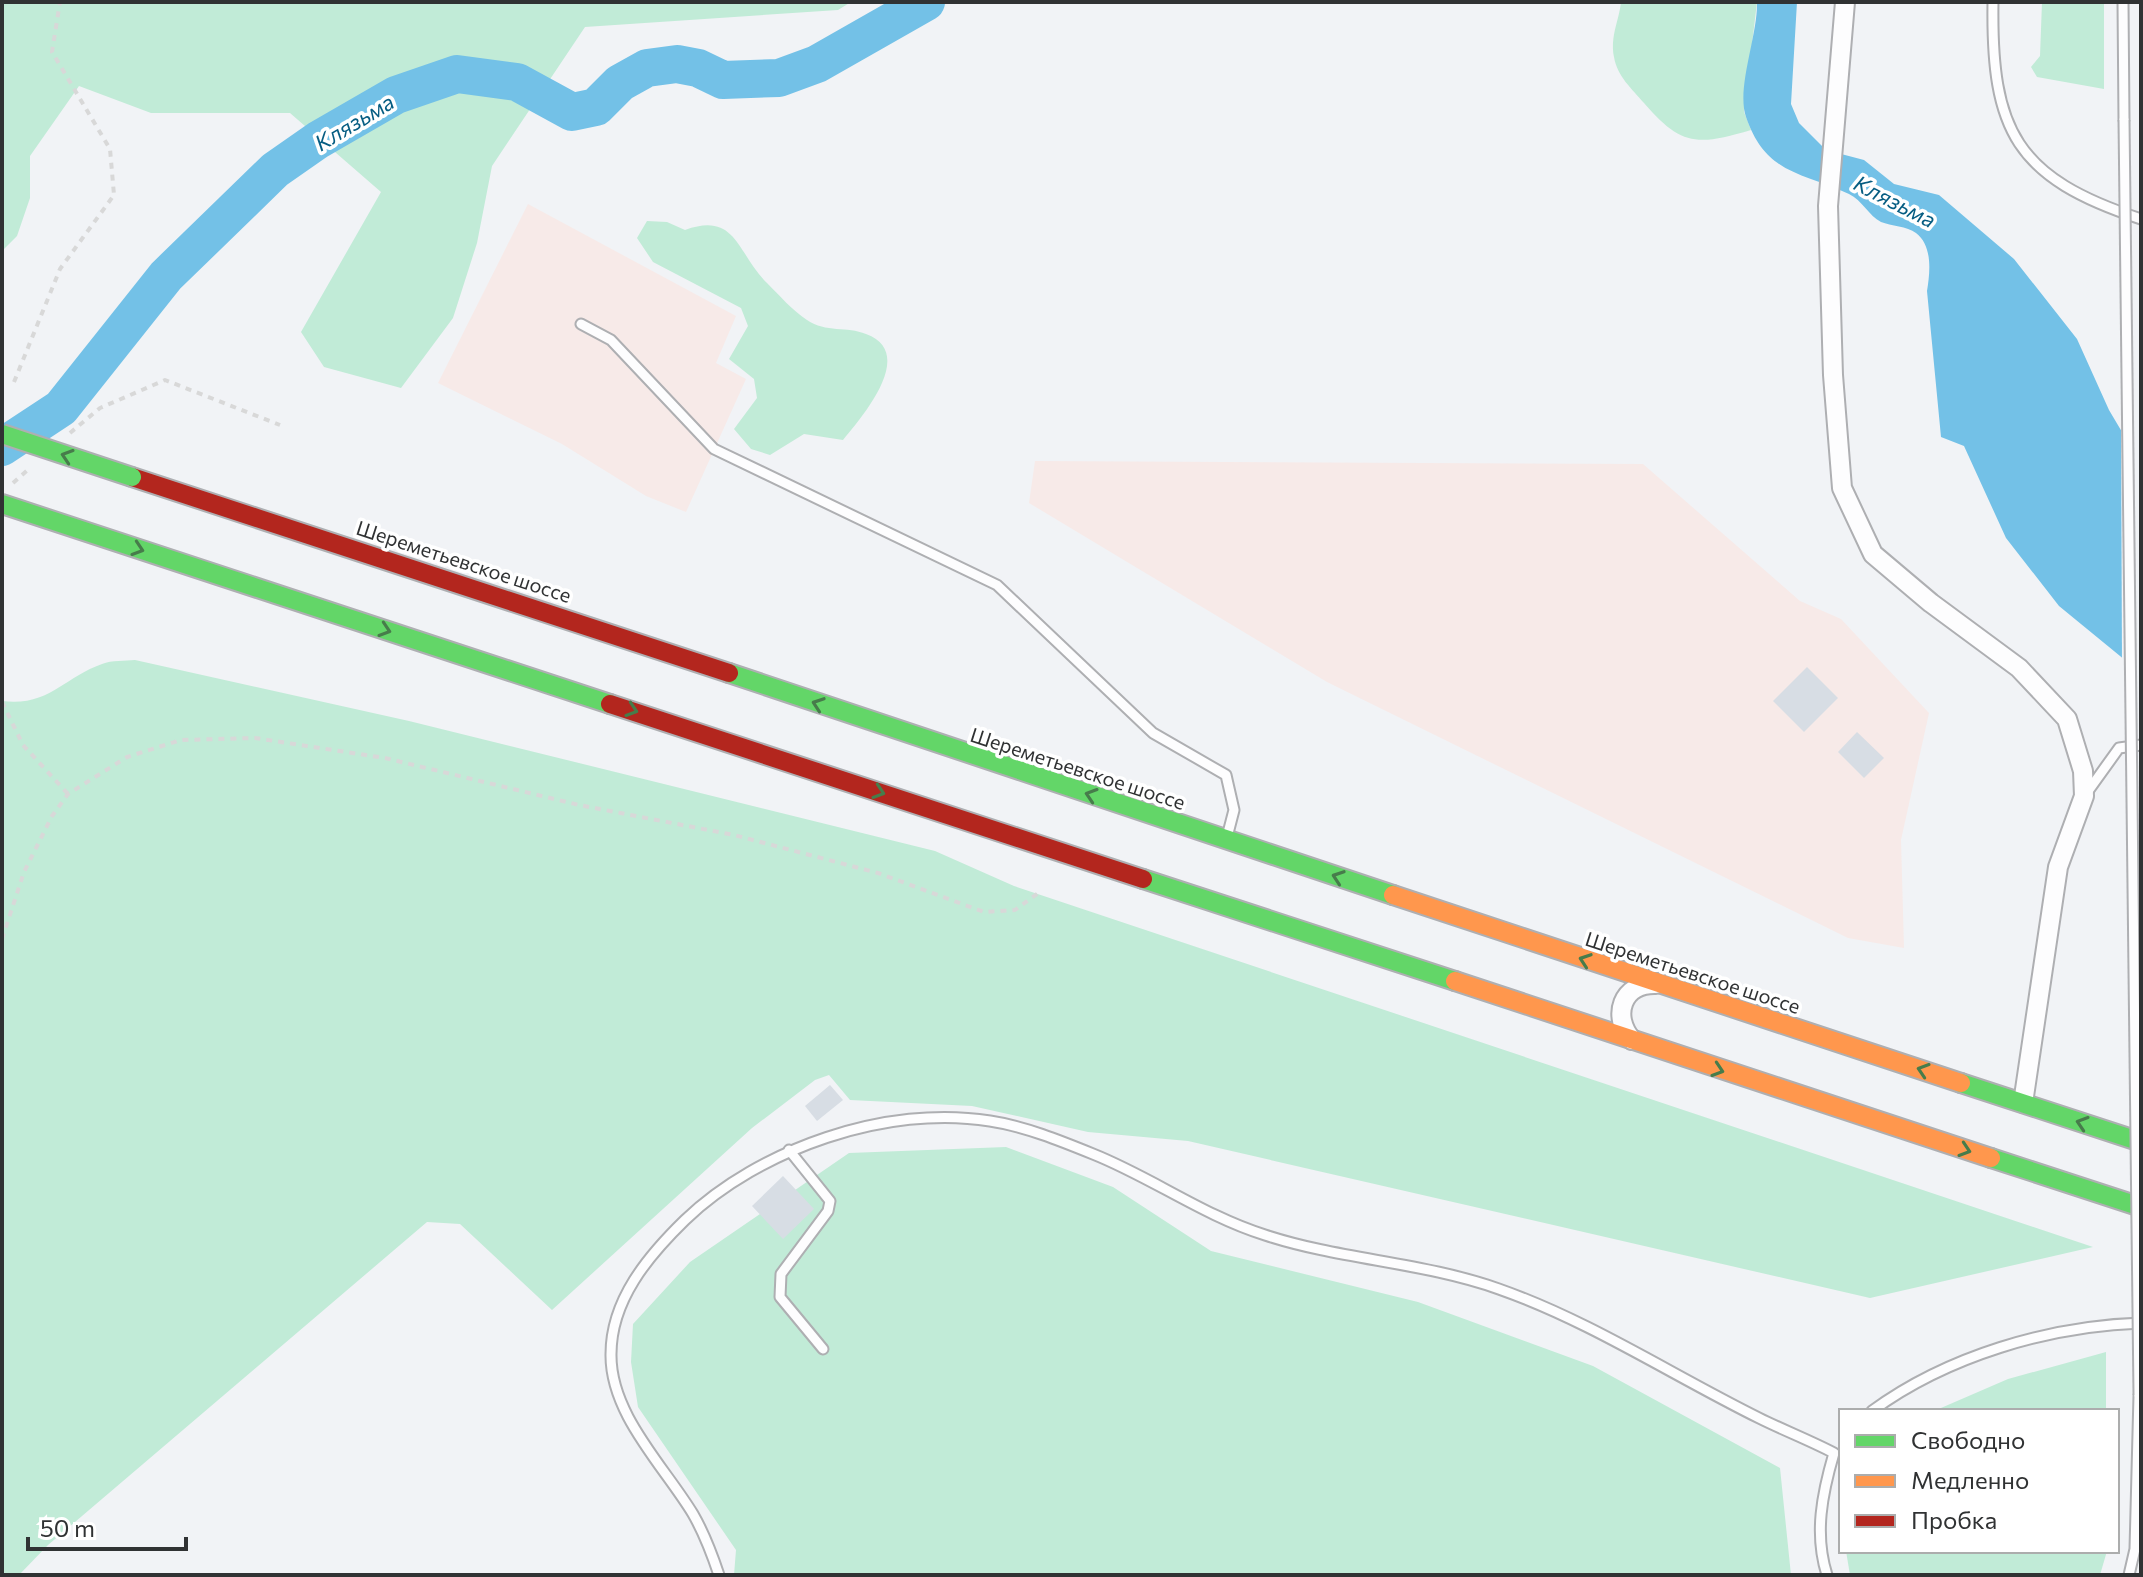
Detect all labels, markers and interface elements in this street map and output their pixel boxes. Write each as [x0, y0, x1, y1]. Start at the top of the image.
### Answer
water label: Клязьма [309, 88, 399, 156]
water label: Клязьма [1850, 169, 1940, 233]
one-way arrow [61, 449, 75, 465]
street label: Шереметьевское шоссе [353, 515, 575, 607]
one-way arrow [130, 540, 144, 556]
one-way arrow [377, 620, 391, 636]
one-way arrow [812, 697, 826, 713]
one-way arrow [624, 701, 638, 717]
street label: Шереметьевское шоссе [967, 722, 1189, 814]
one-way arrow [872, 783, 885, 799]
one-way arrow [1085, 788, 1099, 804]
one-way arrow [1332, 870, 1346, 886]
street label: Шереметьевское шоссе [1582, 926, 1804, 1018]
one-way arrow [1578, 953, 1592, 969]
one-way arrow [1710, 1061, 1724, 1077]
one-way arrow [1916, 1064, 1930, 1080]
one-way arrow [2076, 1116, 2090, 1132]
one-way arrow [1957, 1141, 1971, 1157]
legend [1839, 1409, 2119, 1553]
text: Свободно [1911, 1425, 2025, 1454]
text: Медленно [1911, 1465, 2029, 1494]
scale bar [28, 1501, 186, 1551]
text: Пробка [1911, 1505, 1997, 1534]
text: 50 m [40, 1513, 95, 1542]

